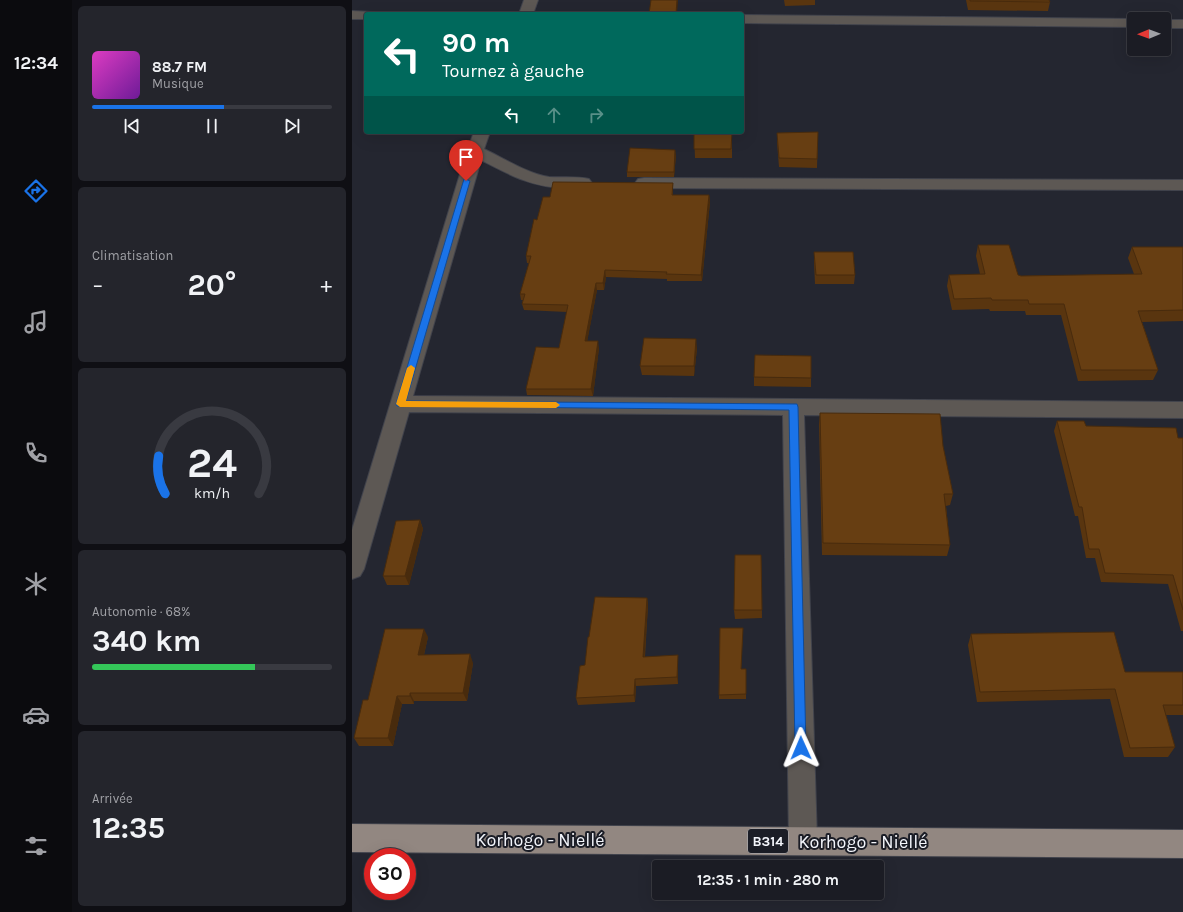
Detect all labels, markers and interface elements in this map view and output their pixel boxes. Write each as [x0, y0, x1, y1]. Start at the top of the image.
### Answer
north arrow [1127, 12, 1171, 56]
map controls [1127, 12, 1171, 56]
text: 90 m [442, 26, 510, 59]
icon: left [376, 28, 428, 80]
text: 12:34 [14, 52, 58, 74]
text: 88.7 FM [152, 58, 207, 76]
text: Tournez à gauche [442, 60, 584, 82]
text: Musique [152, 76, 204, 91]
icon: left [501, 104, 523, 126]
icon: ahead [543, 104, 565, 126]
icon: right [585, 104, 607, 126]
icon: previous [121, 115, 143, 137]
icon: pause [201, 115, 223, 137]
icon: next [281, 115, 303, 137]
pin [449, 140, 483, 181]
icon: arrive [455, 146, 477, 168]
icon: directions [22, 177, 50, 205]
text: Climatisation [92, 248, 173, 263]
text: 20° [188, 267, 236, 303]
text: − [92, 272, 104, 298]
text: + [320, 272, 332, 298]
icon: music [22, 308, 50, 336]
icon: phone [22, 439, 50, 467]
text: 24 [187, 439, 237, 487]
text: km/h [194, 485, 230, 502]
icon: climate [22, 570, 50, 598]
text: Autonomie · 68% [92, 604, 190, 619]
text: 340 km [92, 623, 201, 659]
icon: car [22, 701, 50, 729]
position arrow [780, 727, 822, 769]
text: Arrivée [92, 791, 133, 806]
text: 12:35 [92, 810, 165, 846]
street label: Korhogo - Niellé [475, 829, 605, 851]
road number: B314 [748, 829, 788, 853]
street label: Korhogo - Niellé [798, 831, 928, 853]
icon: filters [22, 832, 50, 860]
speed limit sign: 30 [364, 848, 416, 900]
text: 12:35 · 1 min · 280 m [697, 871, 839, 889]

